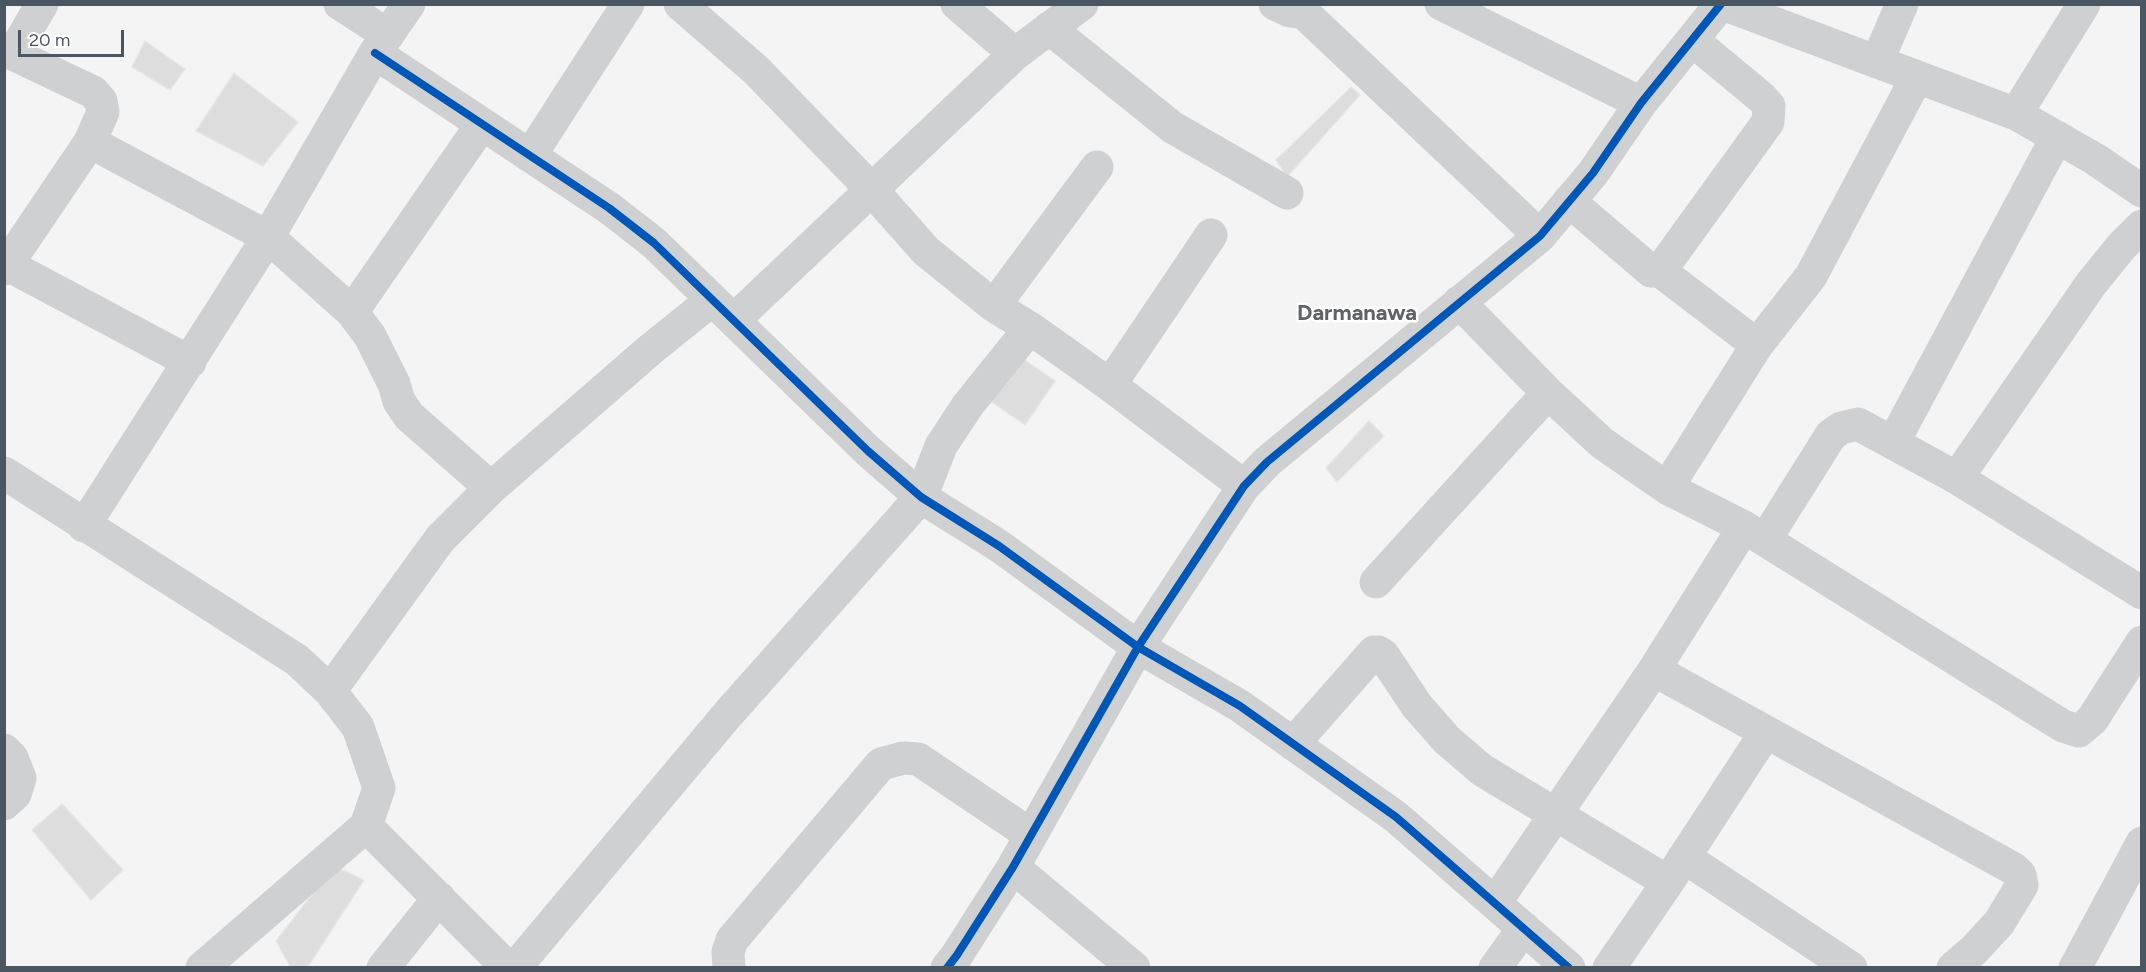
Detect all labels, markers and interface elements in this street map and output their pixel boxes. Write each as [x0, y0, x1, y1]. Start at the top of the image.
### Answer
scale bar [21, 18, 128, 56]
text: 20 m [29, 29, 70, 51]
district label: Darmanawa [1297, 301, 1417, 327]

